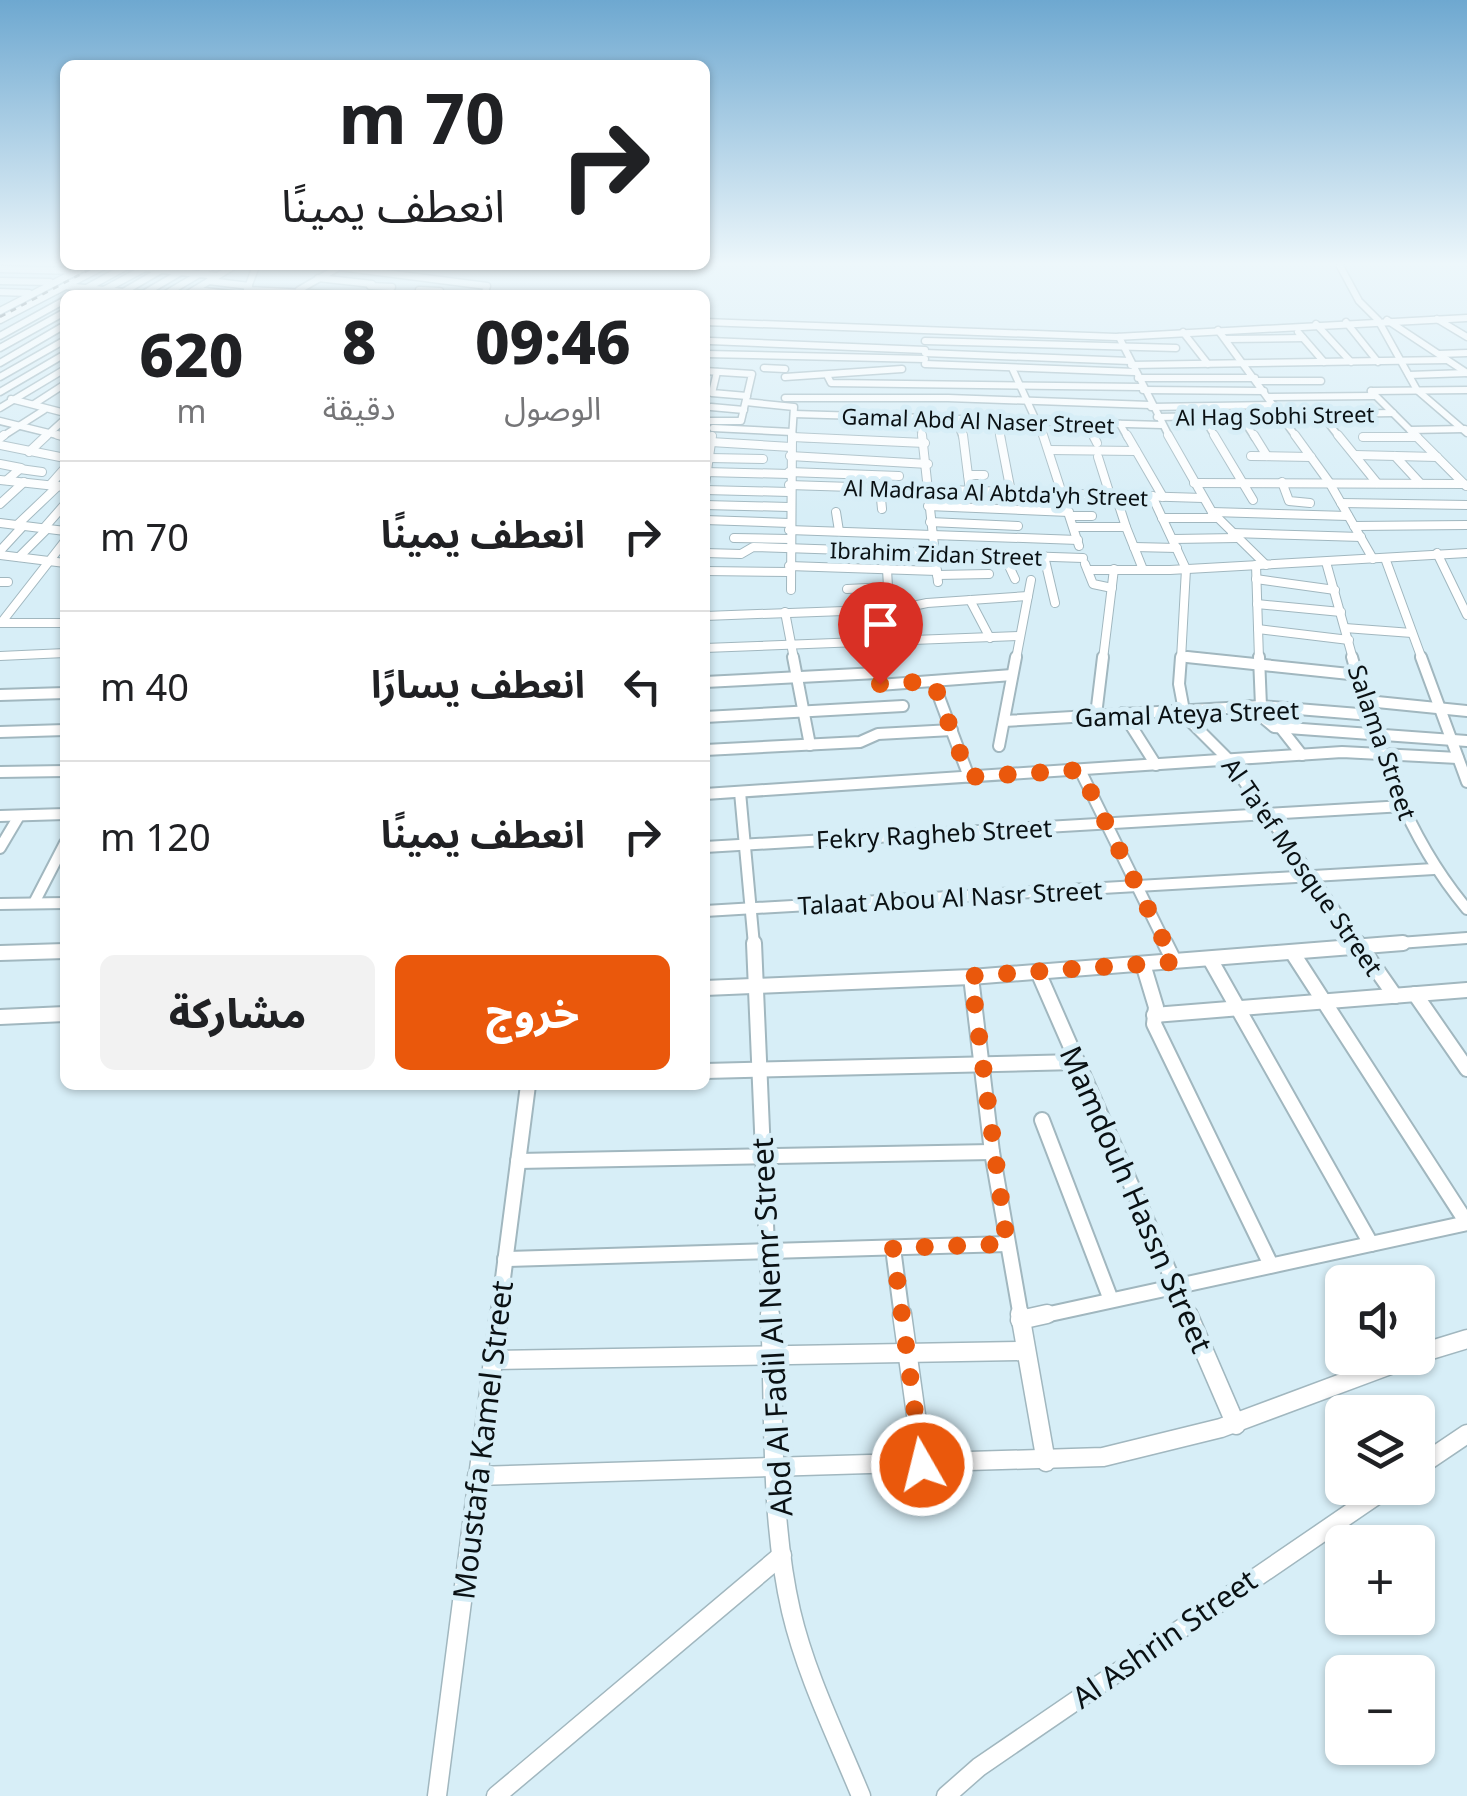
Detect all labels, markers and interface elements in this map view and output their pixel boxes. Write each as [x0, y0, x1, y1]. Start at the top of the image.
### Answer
text: 70 m [338, 69, 505, 165]
icon: right [540, 100, 670, 230]
text: انعطف يمينًا [281, 174, 505, 235]
text: 8 [342, 300, 376, 382]
text: 09:46 [475, 300, 631, 382]
text: 620 [139, 313, 243, 395]
text: دقيقة [323, 386, 396, 429]
text: الوصول [504, 386, 601, 429]
text: m [176, 389, 206, 432]
street label: Al Hag Sobhi Street [1175, 398, 1375, 432]
street label: Gamal Abd Al Naser Street [841, 400, 1115, 440]
street label: Al Madrasa Al Abtda'yh Street [843, 472, 1149, 512]
text: انعطف يمينًا [381, 507, 585, 559]
icon: right [615, 509, 670, 564]
text: 70 m [100, 510, 189, 562]
street label: Ibrahim Zidan Street [829, 534, 1043, 572]
pin [838, 582, 923, 685]
icon: arrive [853, 597, 908, 652]
text: انعطف يسارًا [371, 657, 585, 709]
icon: left [615, 659, 670, 714]
text: 40 m [100, 660, 189, 712]
street label: Salama Street [1341, 660, 1425, 824]
street label: Gamal Ateya Street [1074, 692, 1300, 734]
street label: Al Ta'ef Mosque Street [1215, 750, 1391, 982]
text: انعطف يمينًا [381, 807, 585, 859]
icon: right [615, 809, 670, 864]
text: 120 m [100, 810, 211, 862]
street label: Fekry Ragheb Street [815, 810, 1053, 856]
street label: Talaat Abou Al Nasr Street [797, 872, 1103, 922]
button: مشاركة [100, 955, 375, 1070]
button: خروج [395, 955, 670, 1070]
street label: Mamdouh Hassn Street [1051, 1039, 1223, 1359]
street label: Abd Al Fadil Al Nemr Street [741, 1136, 801, 1517]
map controls [1325, 1265, 1435, 1765]
button: sound [1325, 1265, 1435, 1375]
street label: Moustafa Kamel Street [442, 1278, 522, 1602]
button: layers [1325, 1395, 1435, 1505]
position arrow [870, 1413, 974, 1517]
button: + [1325, 1525, 1435, 1635]
street label: Al Ashrin Street [1063, 1559, 1265, 1717]
button: − [1325, 1655, 1435, 1765]

